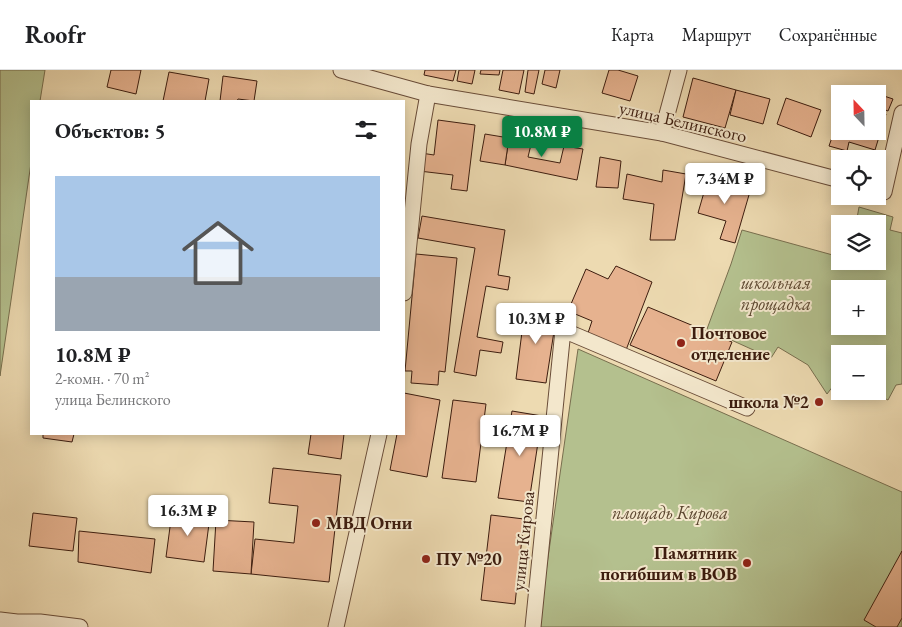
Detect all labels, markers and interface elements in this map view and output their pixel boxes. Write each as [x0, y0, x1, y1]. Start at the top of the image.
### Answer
text: Roofr [25, 19, 86, 50]
text: Карта [611, 23, 654, 46]
text: Маршрут [682, 23, 751, 46]
text: Сохранённые [779, 23, 877, 46]
north arrow [831, 85, 886, 140]
map controls [831, 85, 886, 400]
street label: улица Белинского [617, 96, 749, 147]
icon: filters [352, 116, 380, 144]
pin: 10.8M ₽ [496, 116, 588, 158]
text: Объектов: 5 [55, 117, 166, 144]
text: 10.8M ₽ [513, 121, 571, 142]
button: locate [831, 150, 886, 205]
pin: 7.34M ₽ [679, 162, 771, 205]
text: 7.34M ₽ [696, 168, 754, 189]
icon: home [173, 208, 263, 298]
button: layers [831, 215, 886, 270]
park label: школьная прощадка [741, 271, 811, 316]
button: + [831, 280, 886, 335]
pin: 10.3M ₽ [490, 302, 582, 345]
text: 10.3M ₽ [507, 308, 565, 329]
place label: Почтовое отделение [691, 321, 771, 365]
marker: Почтовое отделение [675, 337, 687, 349]
text: 10.8M ₽ [55, 341, 131, 368]
button: − [831, 345, 886, 400]
text: 2-комн. · 70 m² [55, 368, 150, 389]
text: улица Белинского [55, 389, 171, 410]
place label: школа №2 [728, 390, 809, 413]
marker: школа №2 [813, 396, 825, 408]
pin: 16.7M ₽ [474, 414, 566, 457]
text: 16.7M ₽ [491, 420, 549, 441]
street label: улица Кирова [506, 489, 539, 592]
pin: 16.3M ₽ [142, 494, 234, 537]
text: 16.3M ₽ [159, 500, 217, 521]
park label: площадь Кирова [612, 501, 728, 525]
place label: МВД Огни [326, 511, 413, 534]
marker: МВД Огни [310, 517, 322, 529]
place label: Памятник погибшим в ВОВ [600, 541, 737, 585]
place label: ПУ №20 [436, 547, 502, 570]
marker: ПУ №20 [420, 553, 432, 565]
marker: Памятник погибшим в ВОВ [741, 557, 753, 569]

